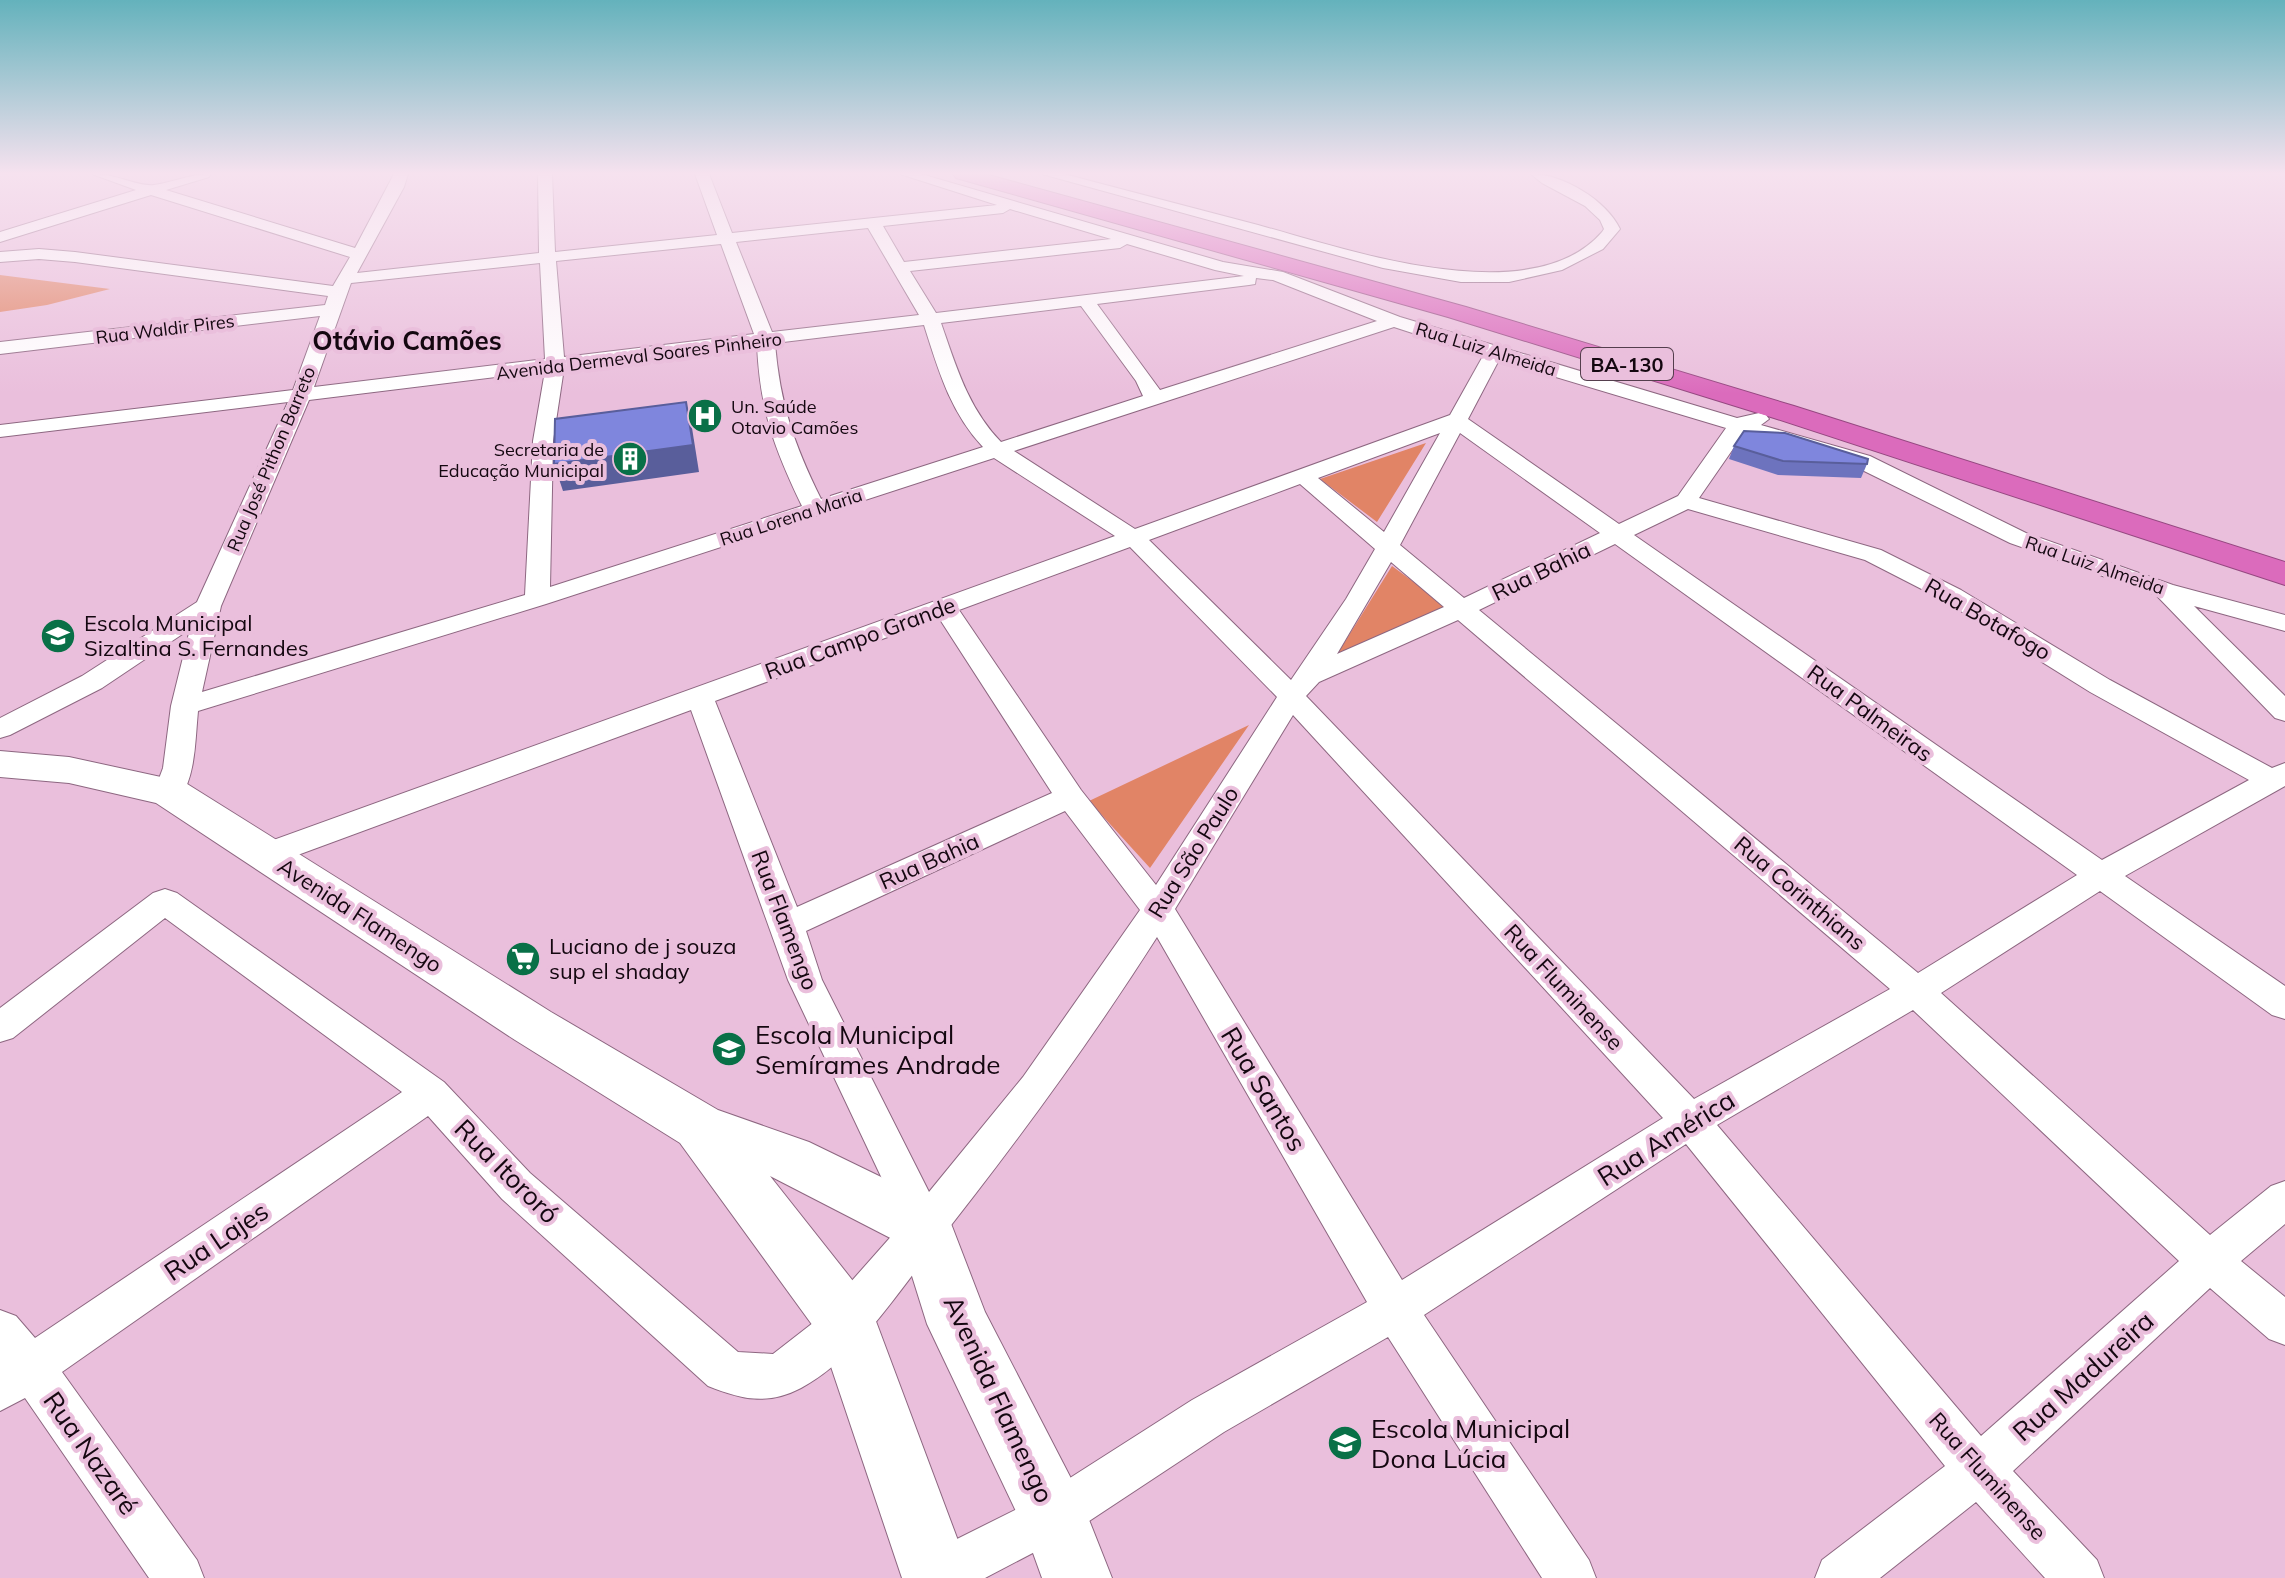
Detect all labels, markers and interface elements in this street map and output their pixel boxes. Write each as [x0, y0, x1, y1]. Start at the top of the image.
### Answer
street label: Rua Waldir Pires [94, 309, 236, 349]
street label: Rua Luiz Almeida [1413, 317, 1559, 381]
district label: Otávio Camões [312, 324, 502, 357]
street label: Avenida Dermeval Soares Pinheiro [495, 327, 783, 385]
road number: BA-130 [1581, 348, 1673, 380]
street label: Rua José Pithon Barreto [222, 363, 320, 555]
place label: Un. Saúde Otavio Camões [731, 395, 858, 439]
hospital icon: Un. Saúde Otavio Camões [686, 397, 724, 435]
place label: Secretaria de Educação Municipal [438, 438, 604, 482]
building icon: Secretaria de Educação Municipal [611, 440, 649, 478]
street label: Rua Lorena Maria [717, 483, 865, 551]
street label: Rua Luiz Almeida [2022, 530, 2168, 600]
street label: Rua Bahia [1487, 535, 1595, 607]
street label: Rua Botafogo [1920, 572, 2056, 666]
street label: Rua Campo Grande [761, 591, 959, 685]
place label: Escola Municipal Sizaltina S. Fernandes [84, 609, 309, 662]
school or university icon: Escola Municipal Sizaltina S. Fernandes [39, 617, 77, 655]
street label: Rua Palmeiras [1802, 658, 1938, 768]
street label: Rua São Paulo [1141, 781, 1245, 923]
street label: Rua Bahia [875, 827, 983, 895]
street label: Rua Corinthians [1729, 830, 1871, 956]
street label: Rua Flamengo [745, 846, 825, 994]
street label: Avenida Flamengo [273, 851, 447, 979]
street label: Rua Fluminense [1498, 918, 1630, 1056]
place label: Luciano de j souza sup el shaday [549, 932, 737, 985]
supermarket icon: Luciano de j souza sup el shaday [504, 940, 542, 978]
place label: Escola Municipal Semírames Andrade [755, 1018, 1001, 1081]
street label: Rua Santos [1214, 1021, 1314, 1157]
school or university icon: Escola Municipal Semírames Andrade [710, 1030, 748, 1068]
street label: Rua América [1591, 1083, 1741, 1193]
street label: Rua Itororó [448, 1112, 566, 1230]
street label: Rua Lajes [158, 1194, 274, 1288]
street label: Avenida Flamengo [937, 1290, 1061, 1508]
street label: Rua Madureira [2006, 1304, 2160, 1448]
street label: Rua Nazaré [37, 1385, 145, 1521]
street label: Rua Fluminense [1923, 1406, 2053, 1546]
place label: Escola Municipal Dona Lúcia [1371, 1412, 1570, 1475]
school or university icon: Escola Municipal Dona Lúcia [1326, 1424, 1364, 1462]

